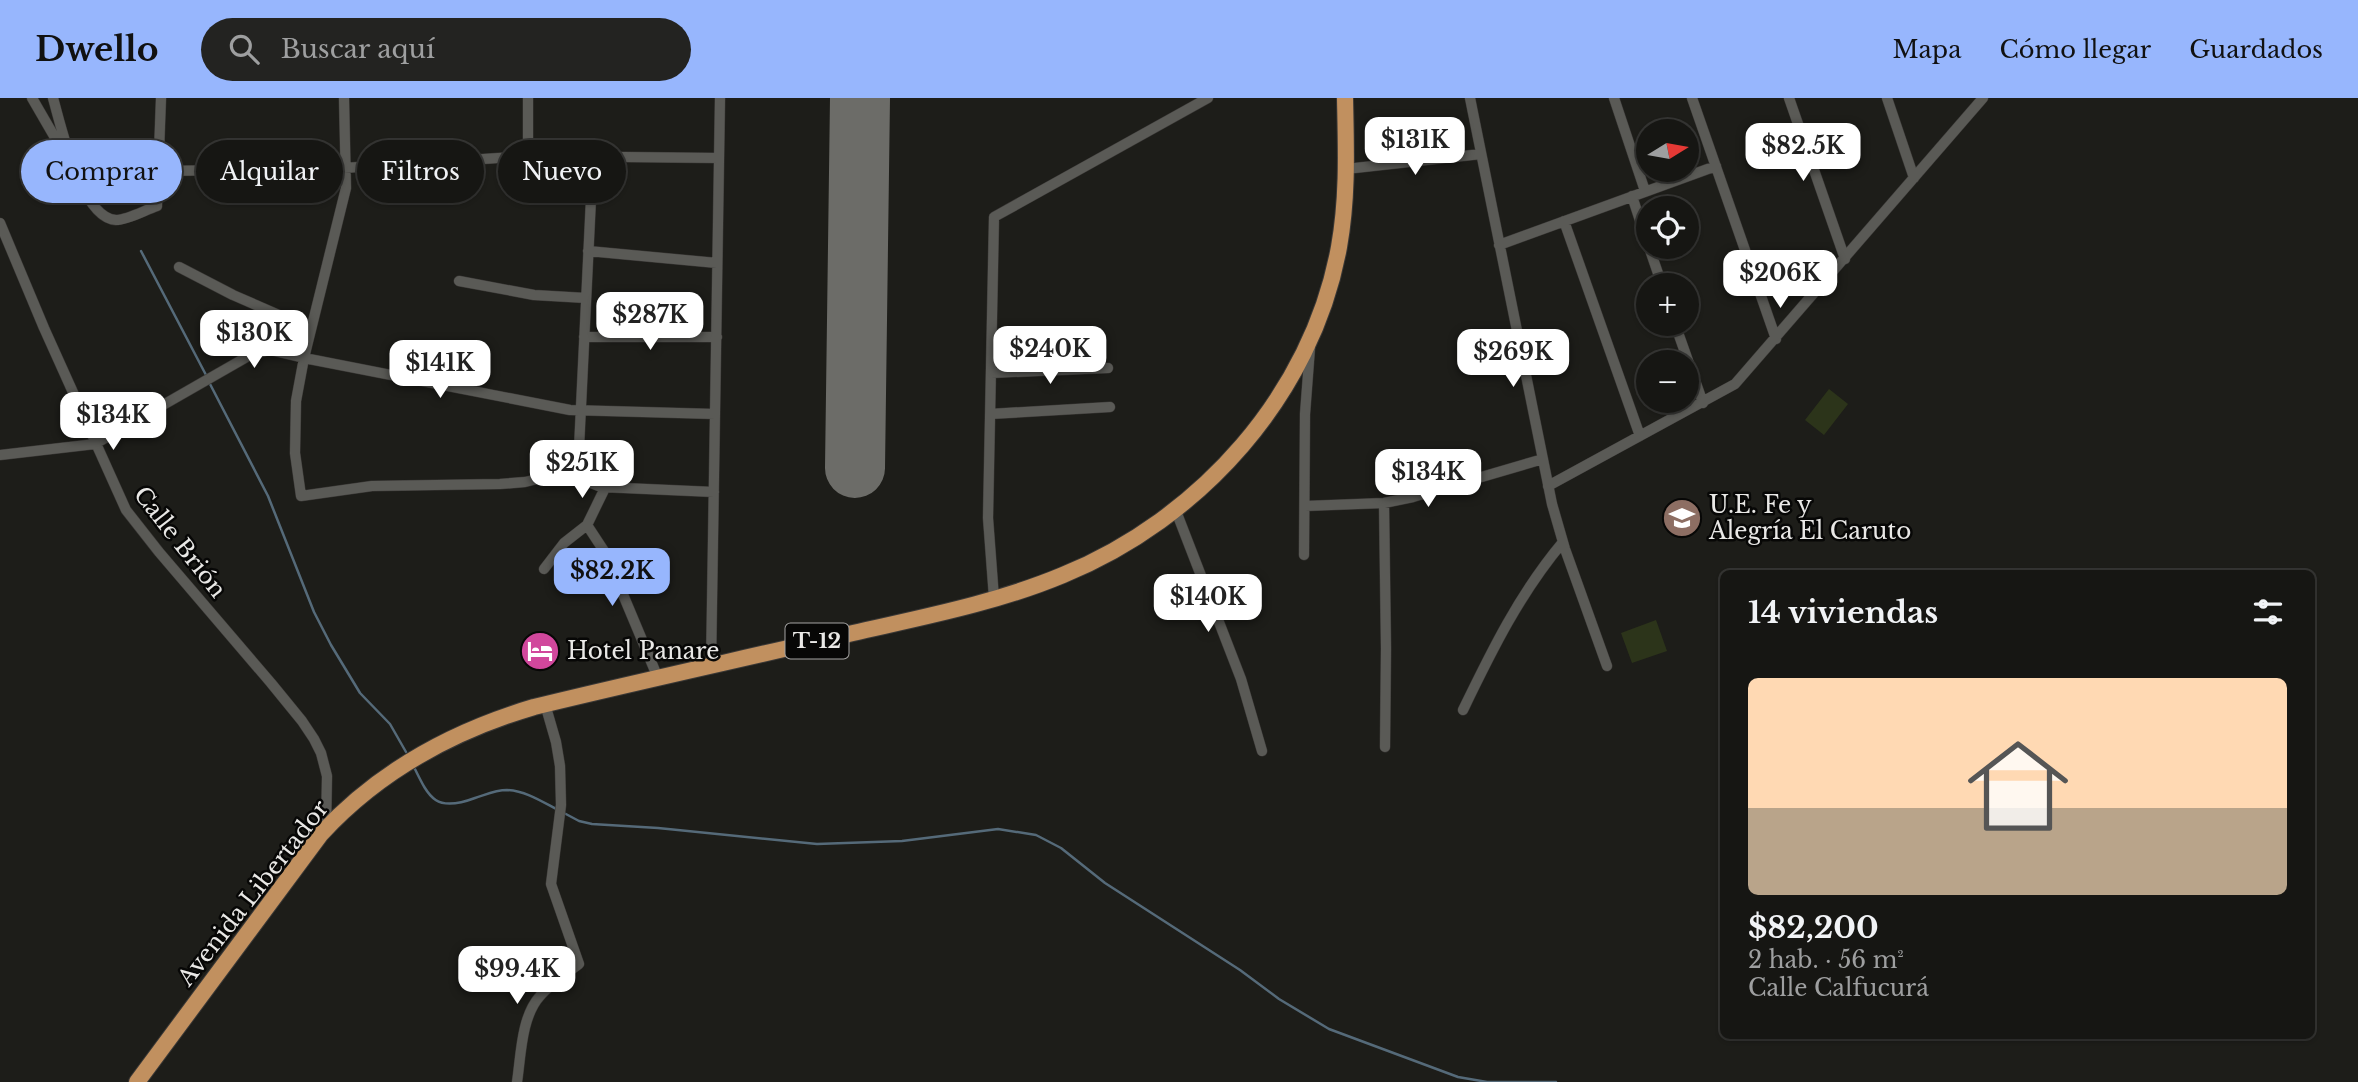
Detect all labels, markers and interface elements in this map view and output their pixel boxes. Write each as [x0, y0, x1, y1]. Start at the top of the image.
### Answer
search box [201, 18, 691, 81]
text: Dwello [35, 29, 159, 70]
icon: search [225, 30, 263, 68]
text: Buscar aquí [281, 33, 435, 65]
text: Mapa [1892, 35, 1961, 64]
text: Cómo llegar [1999, 35, 2151, 64]
text: Guardados [2189, 35, 2323, 64]
pin: $131K [1366, 118, 1464, 177]
north arrow [1636, 119, 1699, 182]
map controls [1636, 119, 1699, 413]
pin: $82.5K [1746, 123, 1860, 183]
text: $131K [1381, 126, 1449, 154]
text: $82.5K [1762, 132, 1844, 160]
chip: Comprar [21, 140, 182, 203]
chip: Alquilar [196, 140, 343, 203]
chip: Filtros [357, 140, 484, 203]
chip: Nuevo [498, 140, 626, 203]
button: locate [1636, 196, 1699, 259]
pin: $206K [1731, 250, 1829, 310]
text: $206K [1739, 259, 1821, 287]
button: + [1636, 273, 1699, 336]
pin: $287K [601, 292, 699, 352]
text: $287K [612, 301, 688, 329]
pin: $130K [205, 310, 303, 370]
text: $130K [216, 319, 292, 347]
pin: $240K [1001, 327, 1099, 386]
pin: $269K [1464, 330, 1562, 389]
text: $240K [1009, 335, 1091, 363]
text: $269K [1473, 338, 1553, 366]
pin: $141K [391, 341, 489, 400]
text: $141K [405, 349, 475, 377]
button: − [1636, 350, 1699, 413]
pin: $134K [64, 392, 162, 452]
text: $134K [76, 401, 150, 429]
pin: $251K [533, 440, 631, 500]
text: $251K [546, 449, 618, 477]
pin: $134K [1379, 450, 1477, 509]
text: $134K [1391, 458, 1465, 486]
street label: Calle Brión [128, 481, 232, 603]
place label: U.E. Fe y Alegría El Caruto [1708, 491, 1911, 545]
school or university icon: U.E. Fe y Alegría El Caruto [1661, 497, 1703, 539]
pin: $82.2K [555, 548, 669, 608]
text: $82.2K [570, 557, 654, 585]
pin: $140K [1159, 574, 1257, 634]
text: $140K [1170, 583, 1246, 611]
icon: filters [2249, 593, 2287, 631]
text: 14 viviendas [1748, 594, 1938, 631]
road number: T-12 [786, 624, 848, 658]
hotel icon: Hotel Panare [519, 630, 561, 672]
place label: Hotel Panare [567, 637, 719, 665]
icon: home [1955, 723, 2081, 849]
street label: Avenida Libertador [171, 794, 334, 992]
text: $82,200 [1748, 909, 1879, 946]
pin: $99.4K [460, 946, 574, 1006]
text: 2 hab. · 56 m² [1748, 946, 1904, 974]
text: $99.4K [474, 955, 560, 983]
text: Calle Calfucurá [1748, 974, 1929, 1002]

